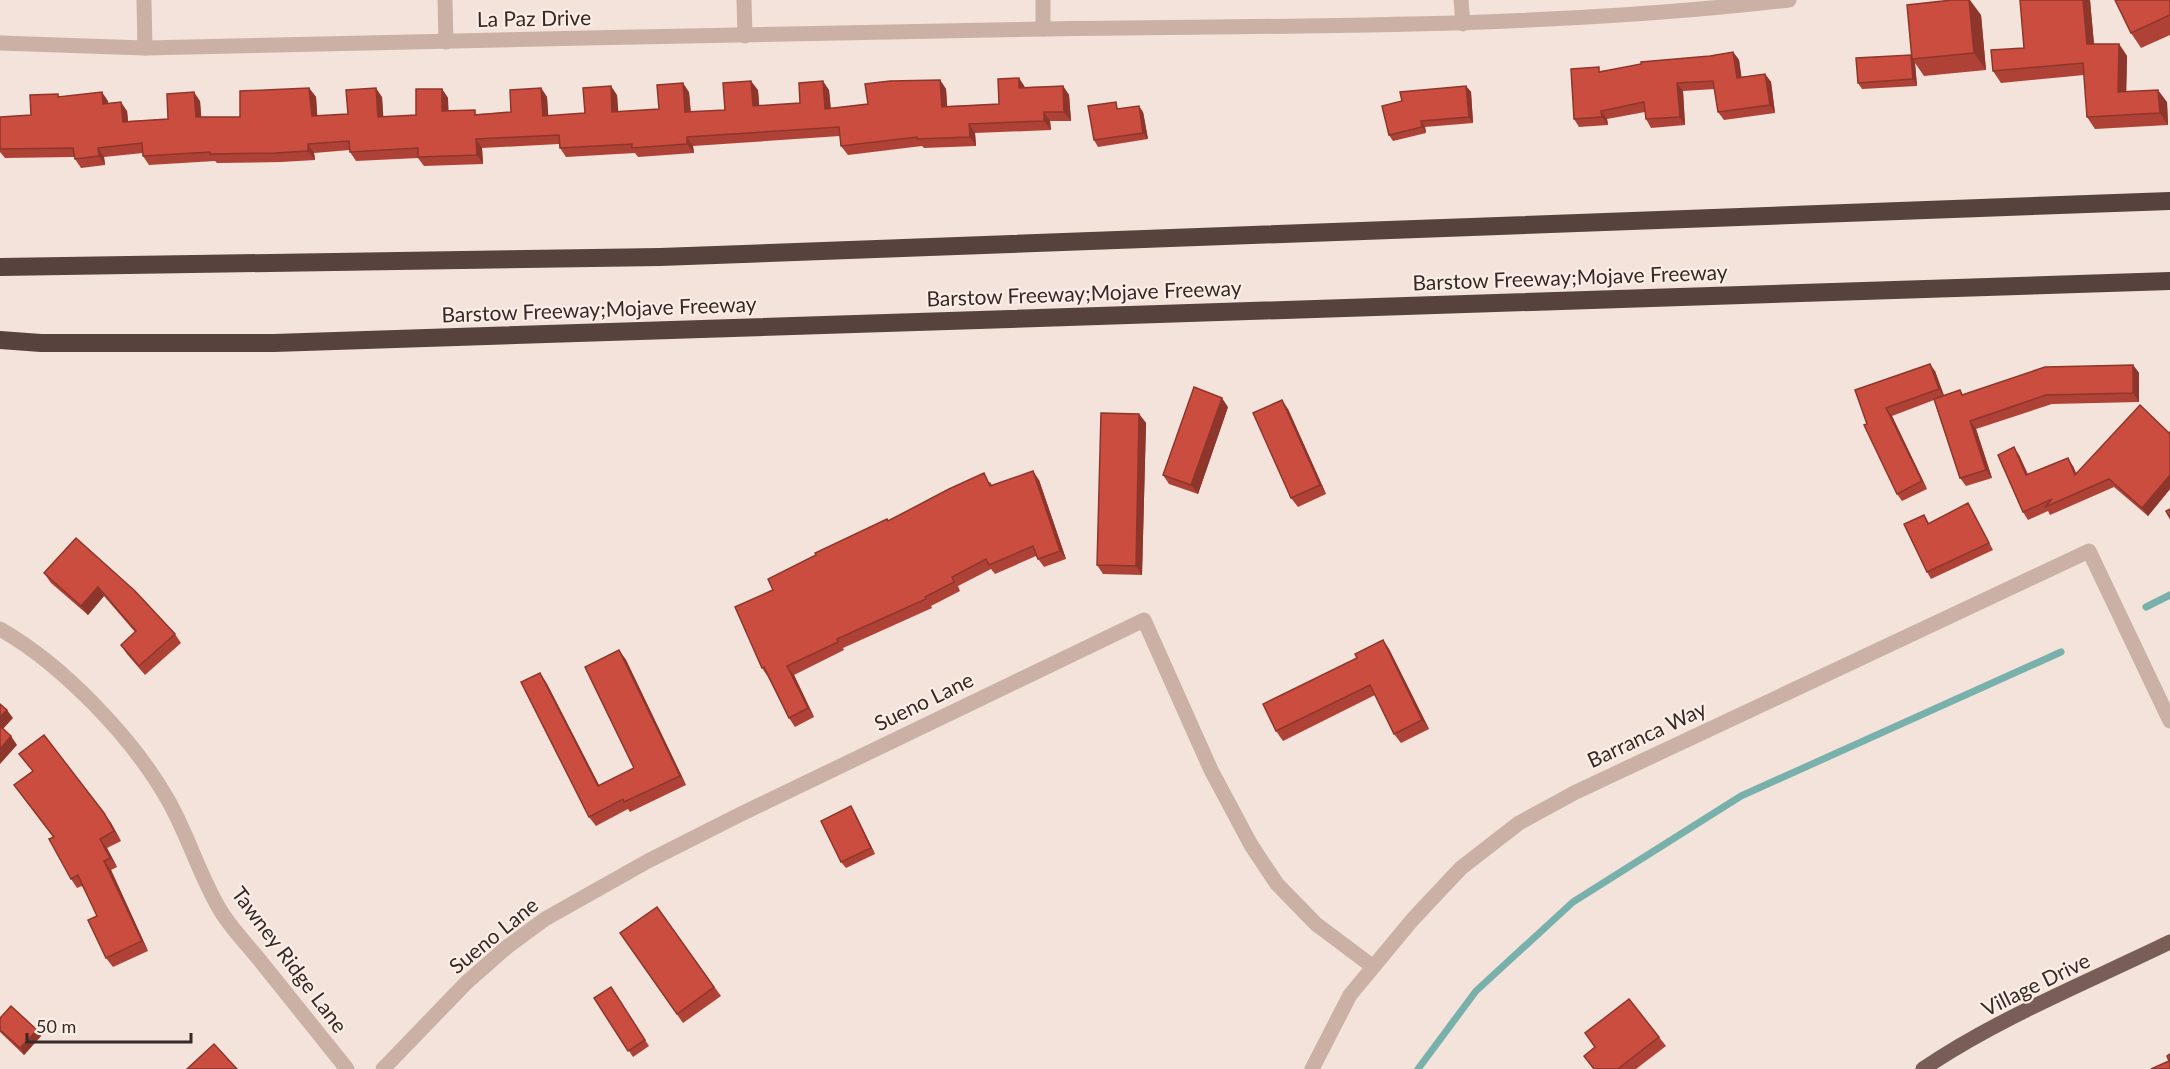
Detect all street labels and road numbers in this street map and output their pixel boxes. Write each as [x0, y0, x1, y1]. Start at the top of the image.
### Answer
street label: La Paz Drive [477, 4, 591, 31]
street label: Barstow Freeway;Mojave Freeway [1412, 259, 1728, 294]
street label: Barstow Freeway;Mojave Freeway [926, 275, 1242, 310]
street label: Barstow Freeway;Mojave Freeway [441, 291, 757, 326]
street label: Sueno Lane [870, 666, 977, 735]
street label: Barranca Way [1583, 695, 1710, 772]
street label: Tawney Ridge Lane [227, 881, 353, 1037]
street label: Sueno Lane [444, 891, 543, 978]
street label: Village Drive [1977, 947, 2093, 1021]

